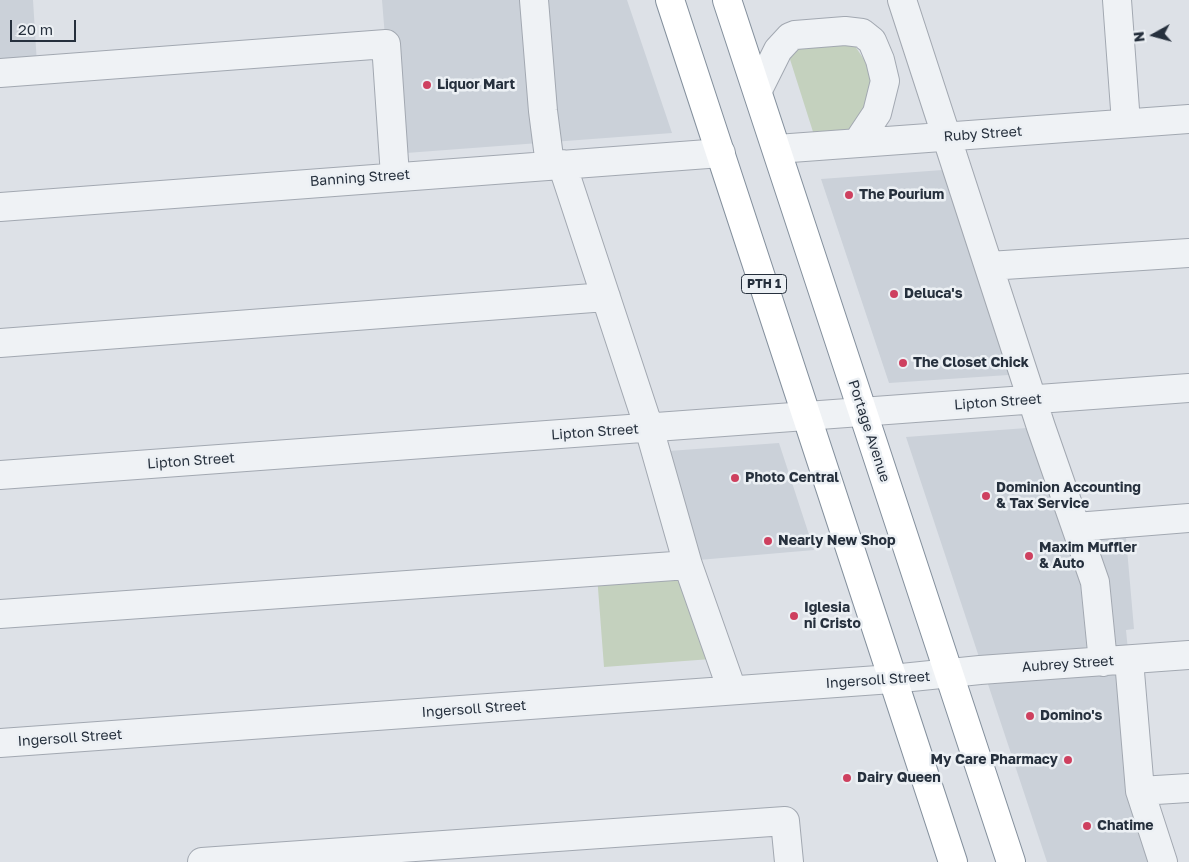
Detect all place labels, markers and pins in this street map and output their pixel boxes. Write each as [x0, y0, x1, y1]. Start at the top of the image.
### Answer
place label: Liquor Mart [437, 77, 515, 93]
marker: Liquor Mart [421, 79, 433, 91]
place label: The Pourium [859, 187, 944, 203]
marker: The Pourium [843, 189, 855, 201]
place label: Deluca's [904, 286, 963, 302]
marker: Deluca's [888, 288, 900, 300]
place label: The Closet Chick [913, 355, 1029, 371]
marker: The Closet Chick [897, 357, 909, 369]
place label: Photo Central [745, 470, 839, 486]
marker: Photo Central [729, 472, 741, 484]
place label: Dominion Accounting & Tax Service [996, 480, 1141, 512]
marker: Dominion Accounting & Tax Service [980, 490, 992, 502]
place label: Nearly New Shop [778, 533, 896, 549]
marker: Nearly New Shop [762, 535, 774, 547]
place label: Maxim Muffler & Auto [1039, 540, 1137, 572]
marker: Maxim Muffler & Auto [1023, 550, 1035, 562]
place label: Iglesia ni Cristo [804, 600, 861, 632]
marker: Iglesia ni Cristo [788, 610, 800, 622]
place label: Domino's [1040, 708, 1102, 724]
marker: Domino's [1024, 710, 1036, 722]
place label: My Care Pharmacy [931, 752, 1058, 768]
marker: My Care Pharmacy [1062, 754, 1074, 766]
place label: Dairy Queen [857, 770, 941, 786]
marker: Dairy Queen [841, 772, 853, 784]
place label: Chatime [1097, 818, 1153, 834]
marker: Chatime [1081, 820, 1093, 832]

